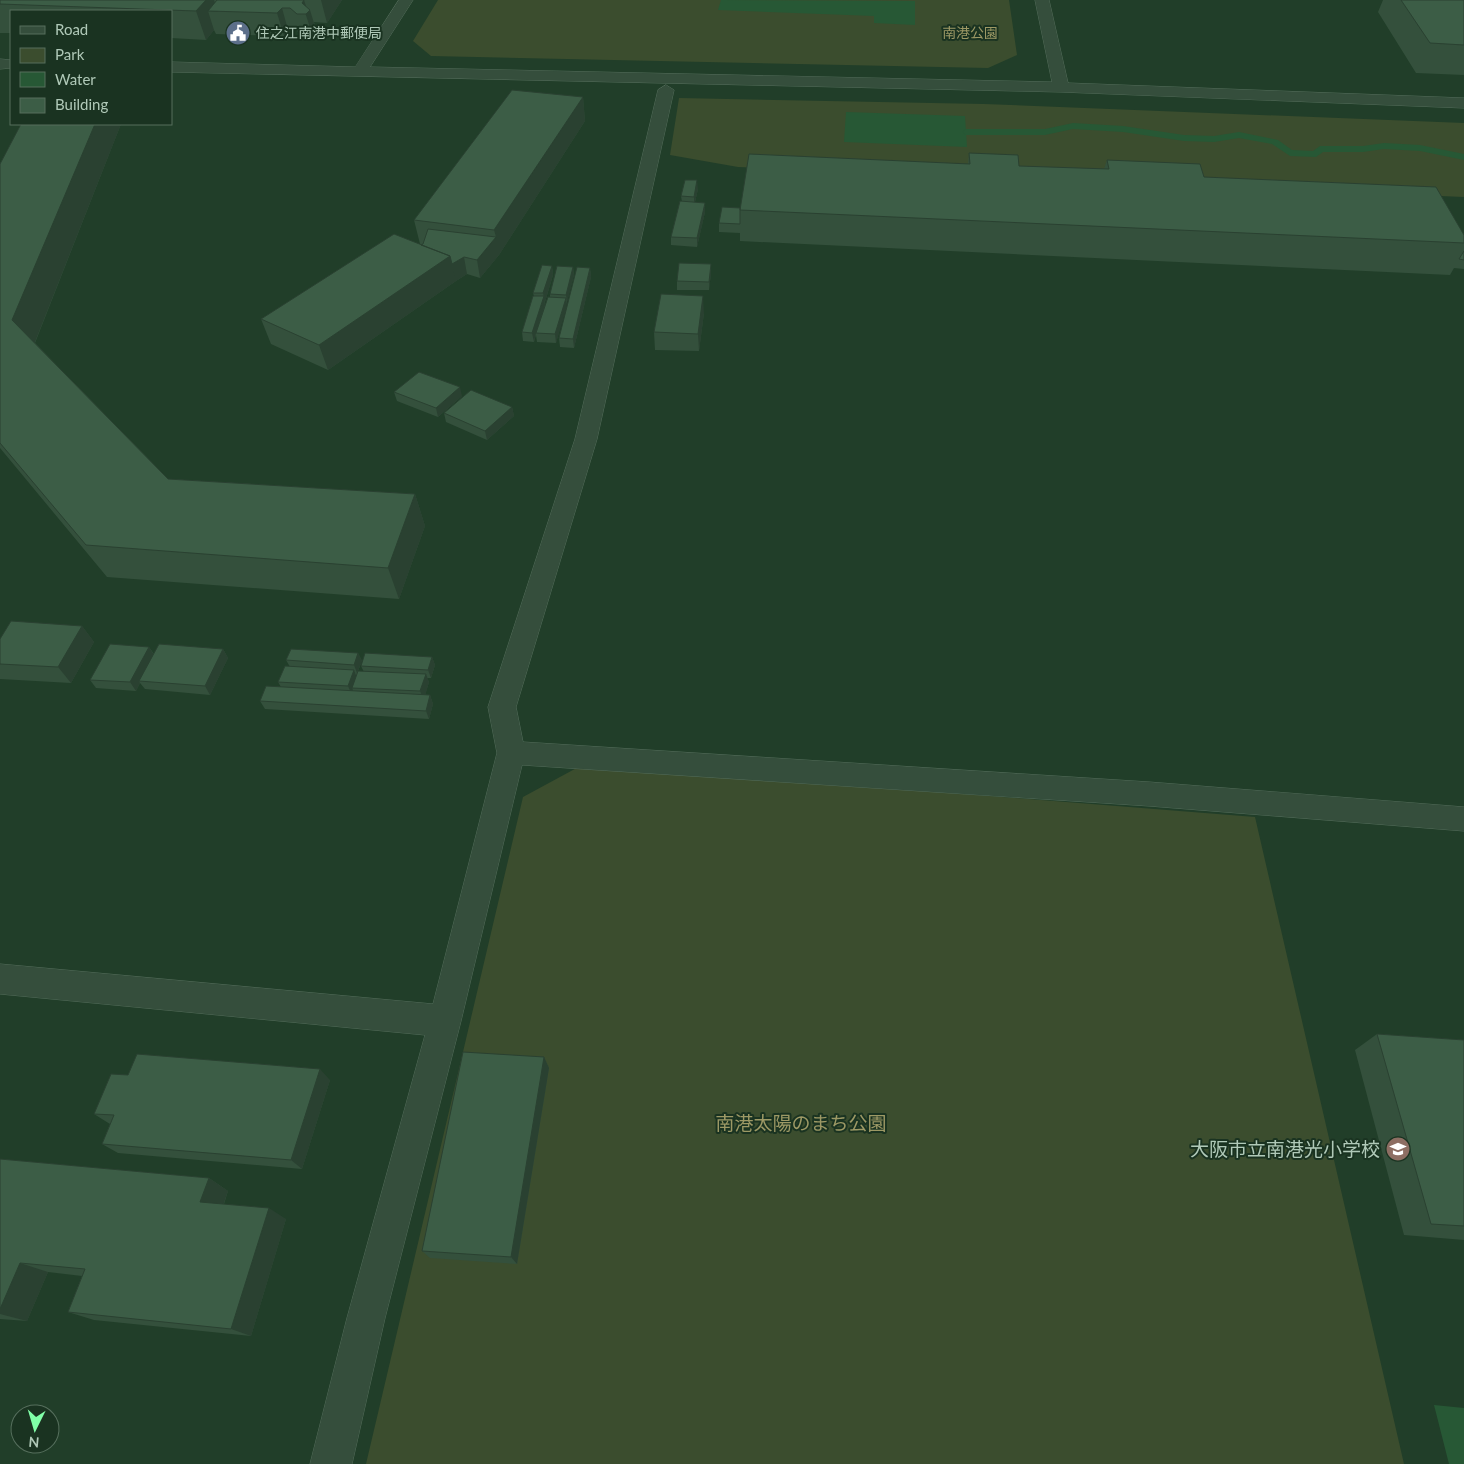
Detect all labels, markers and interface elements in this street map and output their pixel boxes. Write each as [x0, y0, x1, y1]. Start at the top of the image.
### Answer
legend [10, 10, 172, 125]
text: Road [55, 20, 88, 38]
public building icon: 住之江南港中郵便局 [225, 20, 251, 46]
place label: 住之江南港中郵便局 [256, 24, 382, 41]
park label: 南港公園 [942, 24, 998, 41]
text: Park [55, 45, 85, 63]
text: Water [55, 70, 96, 88]
text: Building [55, 95, 108, 113]
park label: 南港太陽のまち公園 [715, 1111, 887, 1134]
school or university icon: 大阪市立南港光小学校 [1385, 1136, 1411, 1162]
place label: 大阪市立南港光小学校 [1190, 1137, 1380, 1160]
north arrow [10, 1404, 60, 1454]
text: N [28, 1434, 40, 1451]

